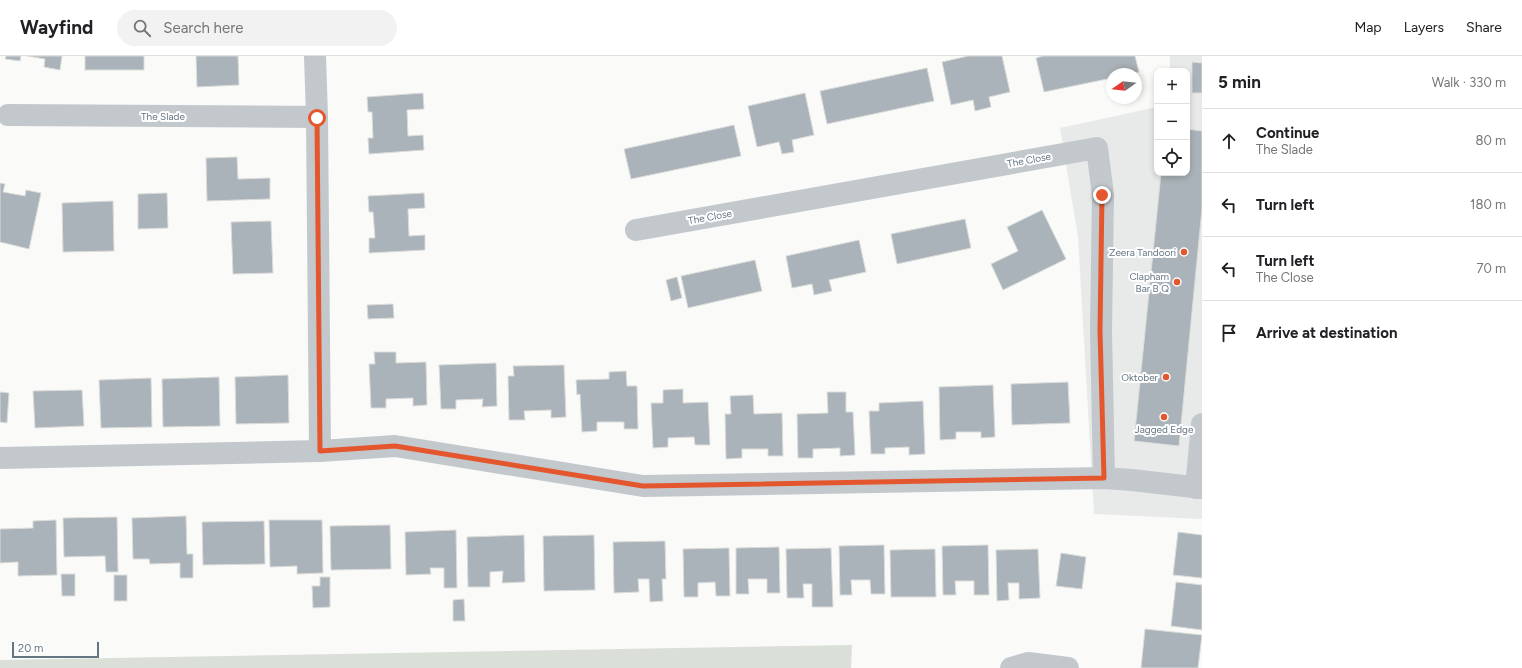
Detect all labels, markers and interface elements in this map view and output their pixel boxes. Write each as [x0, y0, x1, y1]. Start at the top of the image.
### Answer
search box [117, 10, 397, 46]
text: Wayfind [20, 16, 93, 39]
icon: search [131, 17, 153, 39]
text: Search here [163, 19, 243, 37]
text: Map [1354, 19, 1382, 36]
text: Layers [1404, 19, 1444, 36]
text: Share [1466, 19, 1502, 36]
north arrow [1106, 68, 1142, 104]
map controls [1154, 68, 1190, 176]
button: + [1154, 68, 1190, 104]
text: 5 min [1218, 72, 1261, 92]
text: Walk · 330 m [1432, 75, 1506, 90]
button: − [1154, 104, 1190, 140]
route start [308, 109, 326, 127]
street label: The Slade [141, 110, 185, 123]
text: Continue [1256, 124, 1319, 142]
icon: ahead [1218, 130, 1240, 152]
text: 80 m [1475, 133, 1506, 148]
button: locate [1154, 140, 1190, 176]
text: The Slade [1256, 142, 1313, 157]
street label: The Close [1006, 150, 1052, 170]
route end [1093, 186, 1111, 204]
icon: left [1218, 194, 1240, 216]
text: Turn left [1256, 196, 1314, 214]
text: 180 m [1470, 197, 1506, 212]
street label: The Close [687, 207, 733, 227]
place label: Zeera Tandoori [1109, 246, 1176, 259]
marker: Zeera Tandoori [1179, 247, 1189, 257]
text: Turn left [1256, 252, 1314, 270]
icon: left [1218, 258, 1240, 280]
text: 70 m [1476, 261, 1506, 276]
place label: Clapham Bar B Q [1129, 270, 1169, 295]
text: The Close [1256, 270, 1314, 285]
marker: Clapham Bar B Q [1172, 277, 1182, 287]
icon: arrive [1218, 322, 1240, 344]
text: Arrive at destination [1256, 324, 1397, 342]
place label: Oktober [1121, 371, 1159, 384]
marker: Oktober [1161, 372, 1171, 382]
marker: Jagged Edge [1159, 412, 1169, 422]
place label: Jagged Edge [1135, 423, 1194, 436]
scale bar [12, 640, 99, 659]
text: 20 m [18, 642, 43, 655]

